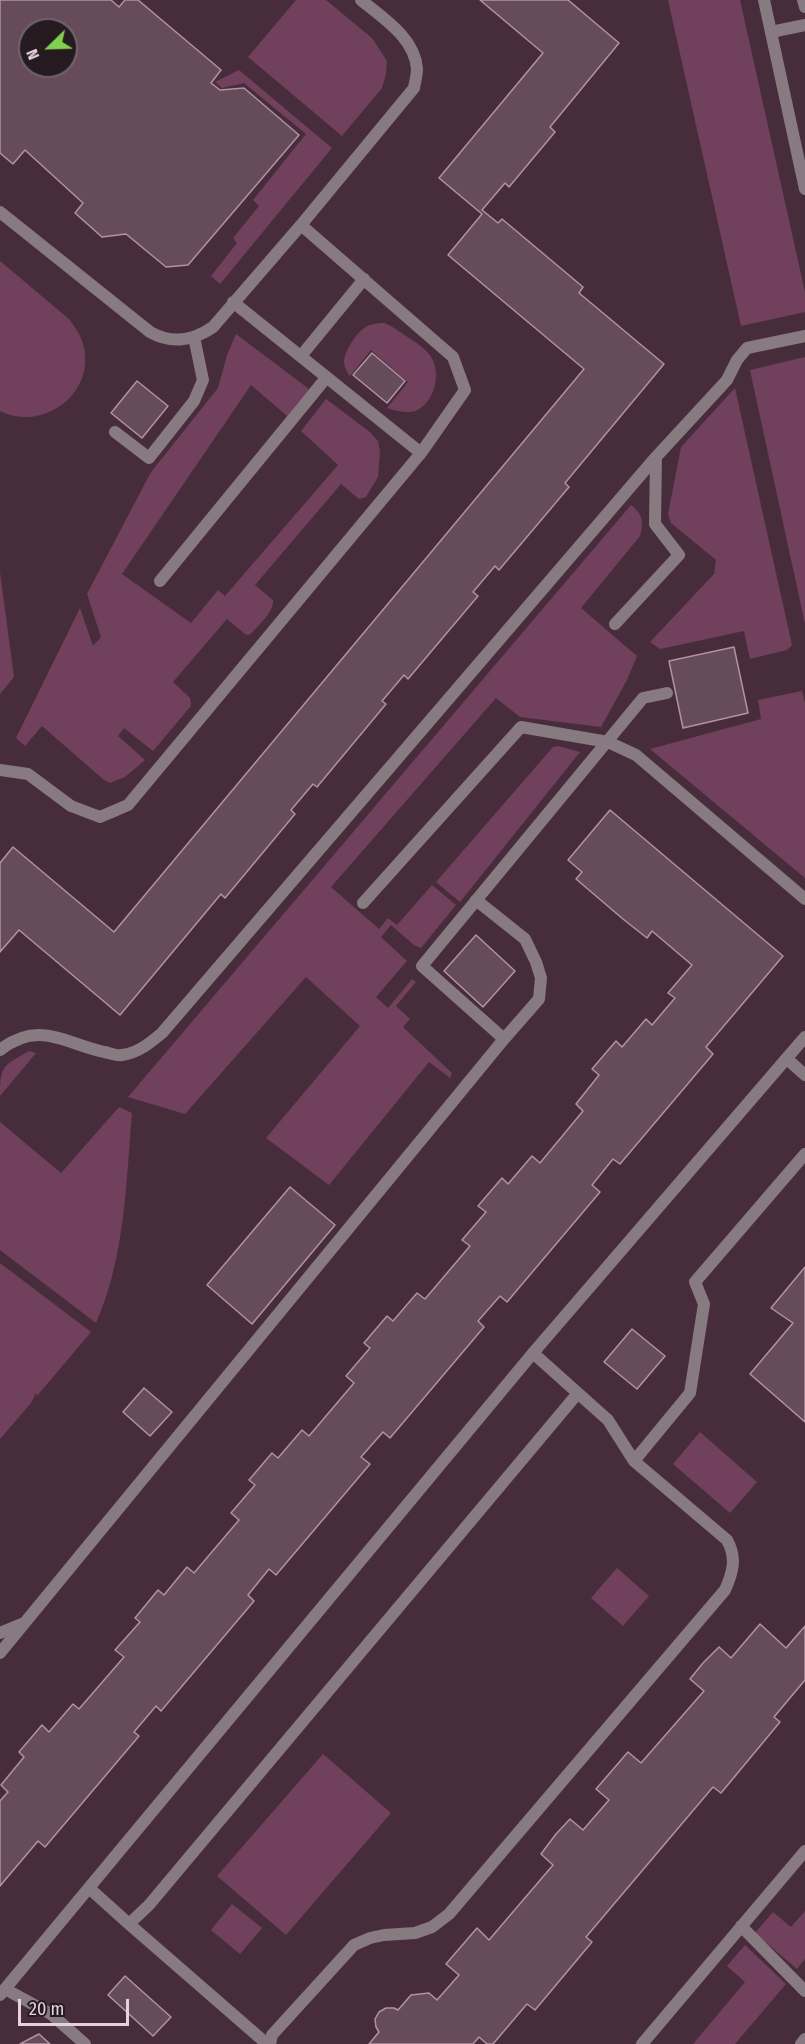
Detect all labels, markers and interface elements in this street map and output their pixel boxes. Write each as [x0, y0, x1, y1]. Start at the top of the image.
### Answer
north arrow [18, 18, 78, 78]
text: N [22, 46, 43, 63]
scale bar [21, 1987, 132, 2025]
text: 20 m [29, 1998, 64, 2020]

